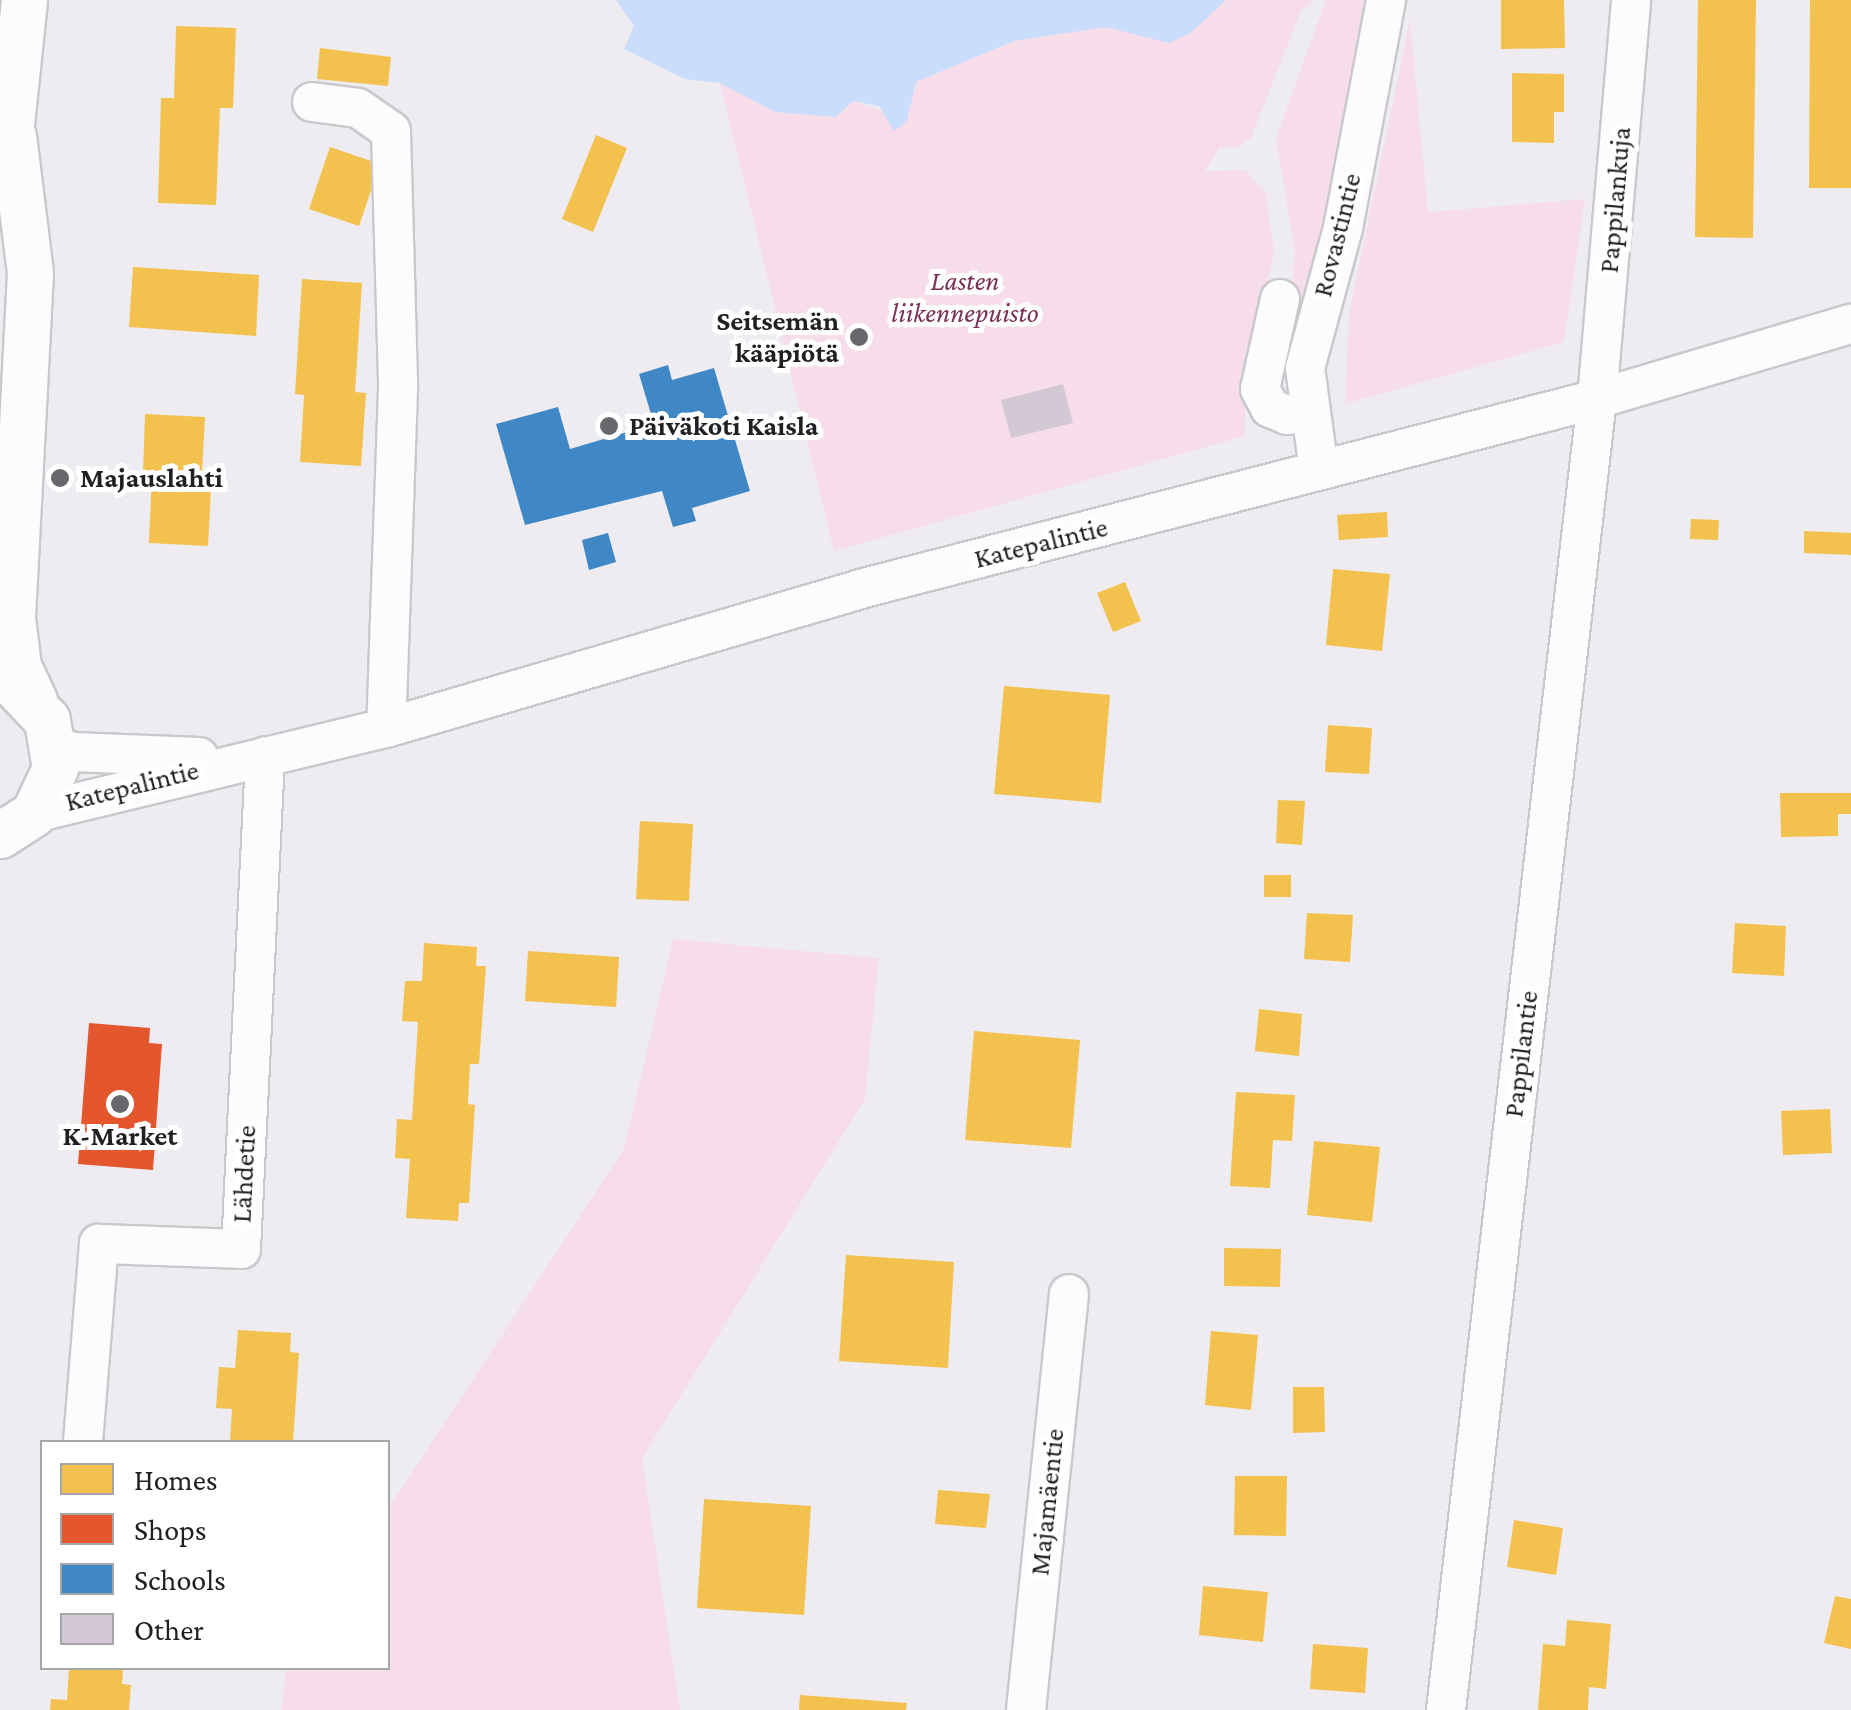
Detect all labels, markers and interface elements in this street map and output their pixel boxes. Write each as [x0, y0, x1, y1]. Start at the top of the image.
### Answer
street label: Pappilankuja [1592, 126, 1638, 274]
street label: Rovastintie [1305, 170, 1369, 300]
park label: Lasten liikennepuisto [891, 264, 1039, 330]
place label: Seitsemän kääpiötä [716, 304, 839, 370]
marker: Seitsemän kääpiötä [848, 326, 870, 348]
place label: Päiväkoti Kaisla [629, 409, 818, 443]
marker: Päiväkoti Kaisla [598, 415, 620, 437]
place label: Majauslahti [80, 461, 223, 495]
marker: Majauslahti [49, 467, 71, 489]
street label: Katepalintie [971, 510, 1111, 576]
street label: Katepalintie [62, 753, 202, 819]
street label: Pappilantie [1497, 989, 1545, 1119]
marker: K-Market [109, 1093, 131, 1115]
place label: K-Market [63, 1119, 177, 1153]
street label: Lähdetie [225, 1124, 263, 1224]
street label: Majamäentie [1023, 1427, 1071, 1577]
legend [40, 1440, 390, 1670]
text: Homes [134, 1463, 218, 1496]
text: Shops [134, 1513, 207, 1546]
text: Schools [134, 1563, 226, 1596]
text: Other [134, 1613, 204, 1646]

